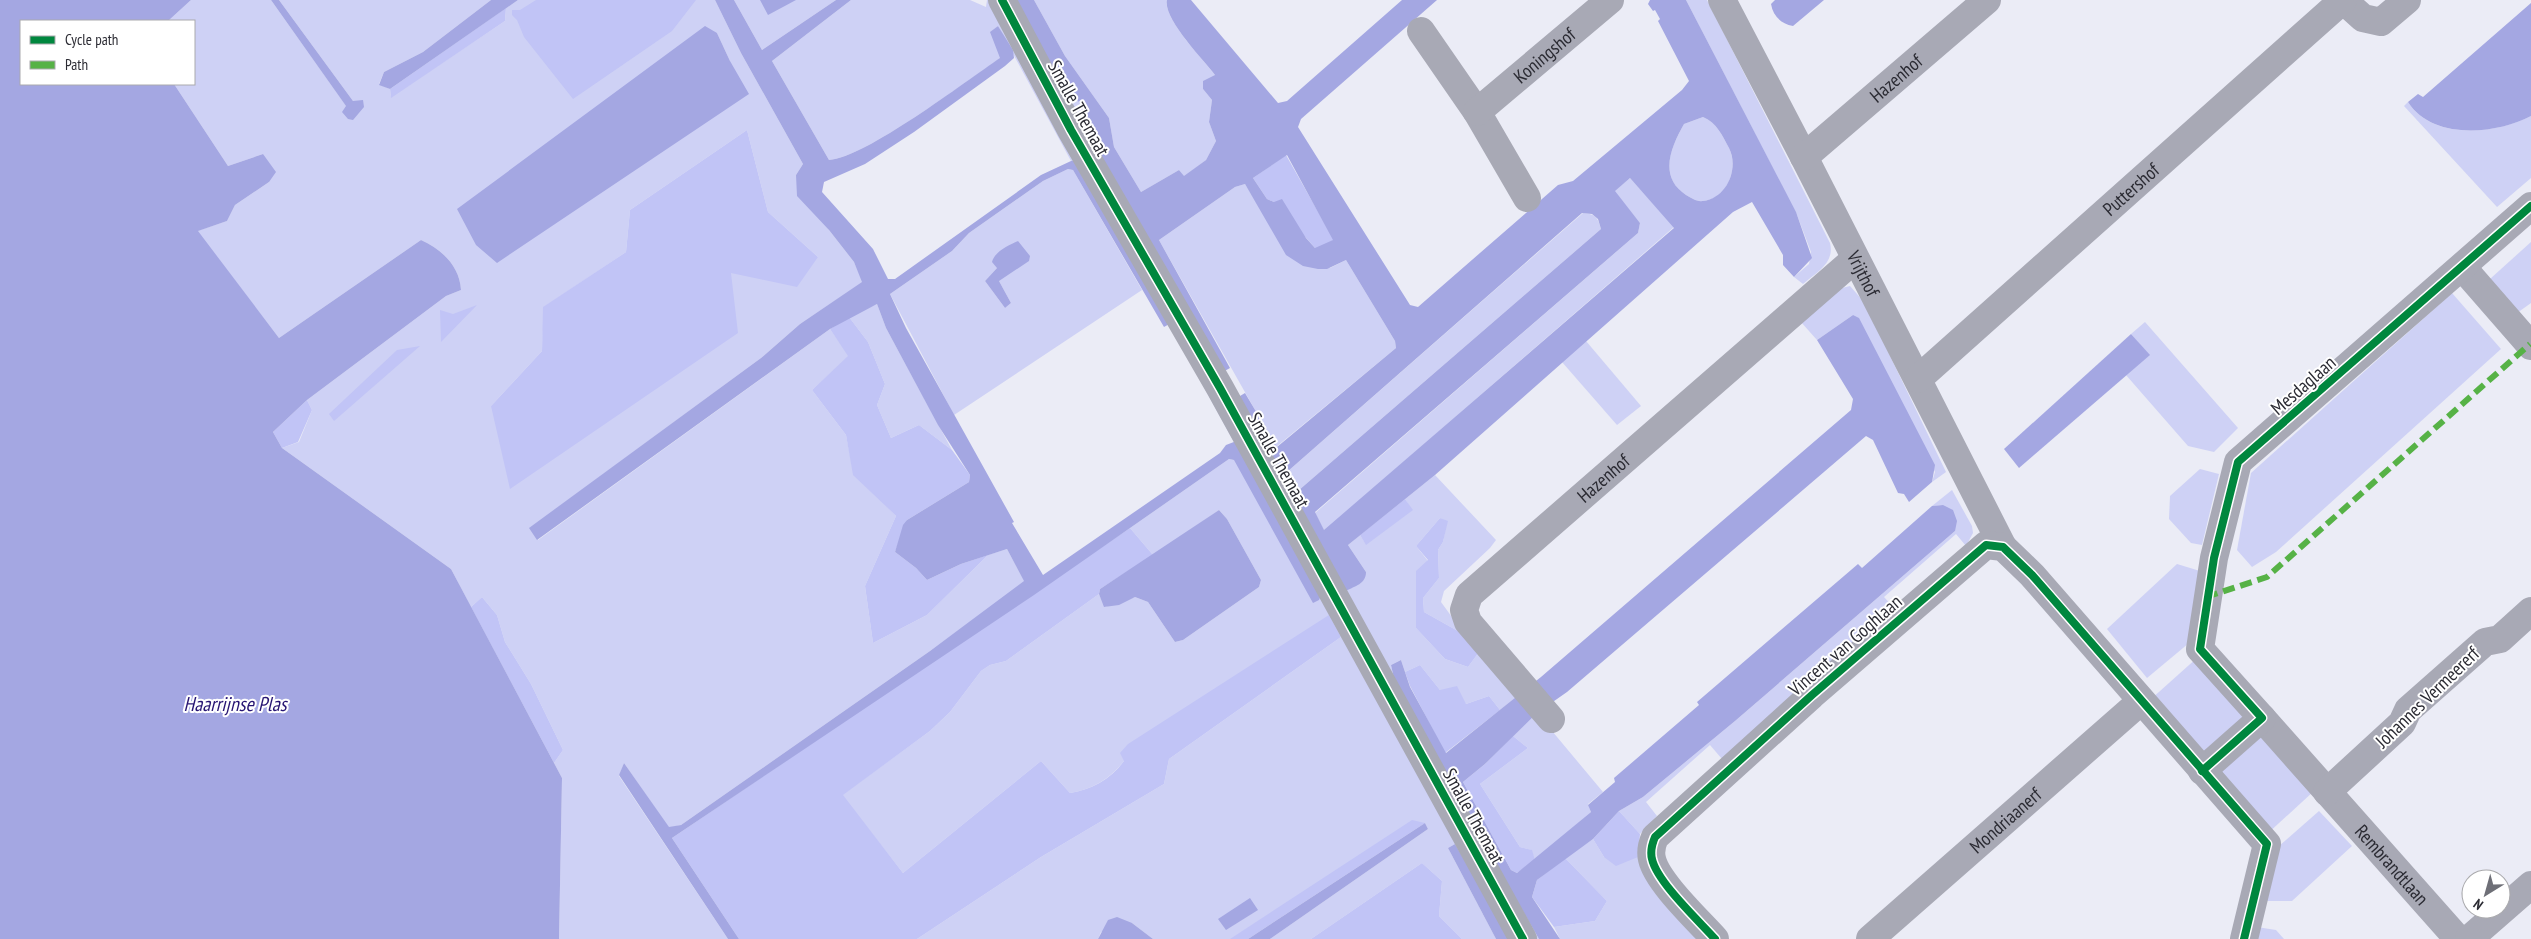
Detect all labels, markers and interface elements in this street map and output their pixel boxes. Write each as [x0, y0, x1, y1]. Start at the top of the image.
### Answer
legend [20, 20, 195, 85]
street label: Koningshof [1508, 22, 1581, 88]
text: Cycle path [65, 30, 118, 49]
street label: Hazenhof [1865, 48, 1928, 107]
text: Path [65, 55, 88, 74]
street label: Smalle Themaat [1043, 56, 1116, 161]
street label: Puttershof [2098, 157, 2165, 221]
street label: Vrijthof [1841, 246, 1886, 301]
street label: Mesdaglaan [2266, 350, 2340, 420]
street label: Smalle Themaat [1243, 408, 1316, 513]
street label: Hazenhof [1572, 448, 1635, 508]
street label: Vincent van Goghlaan [1783, 589, 1907, 701]
street label: Johannes Vermeererf [2369, 641, 2485, 753]
water label: Haarrijnse Plas [184, 691, 289, 717]
street label: Smalle Themaat [1438, 764, 1511, 869]
street label: Mondriaanerf [1964, 782, 2047, 858]
street label: Rembrandtlaan [2350, 819, 2434, 910]
north arrow [2461, 869, 2511, 919]
text: N [2470, 895, 2487, 914]

